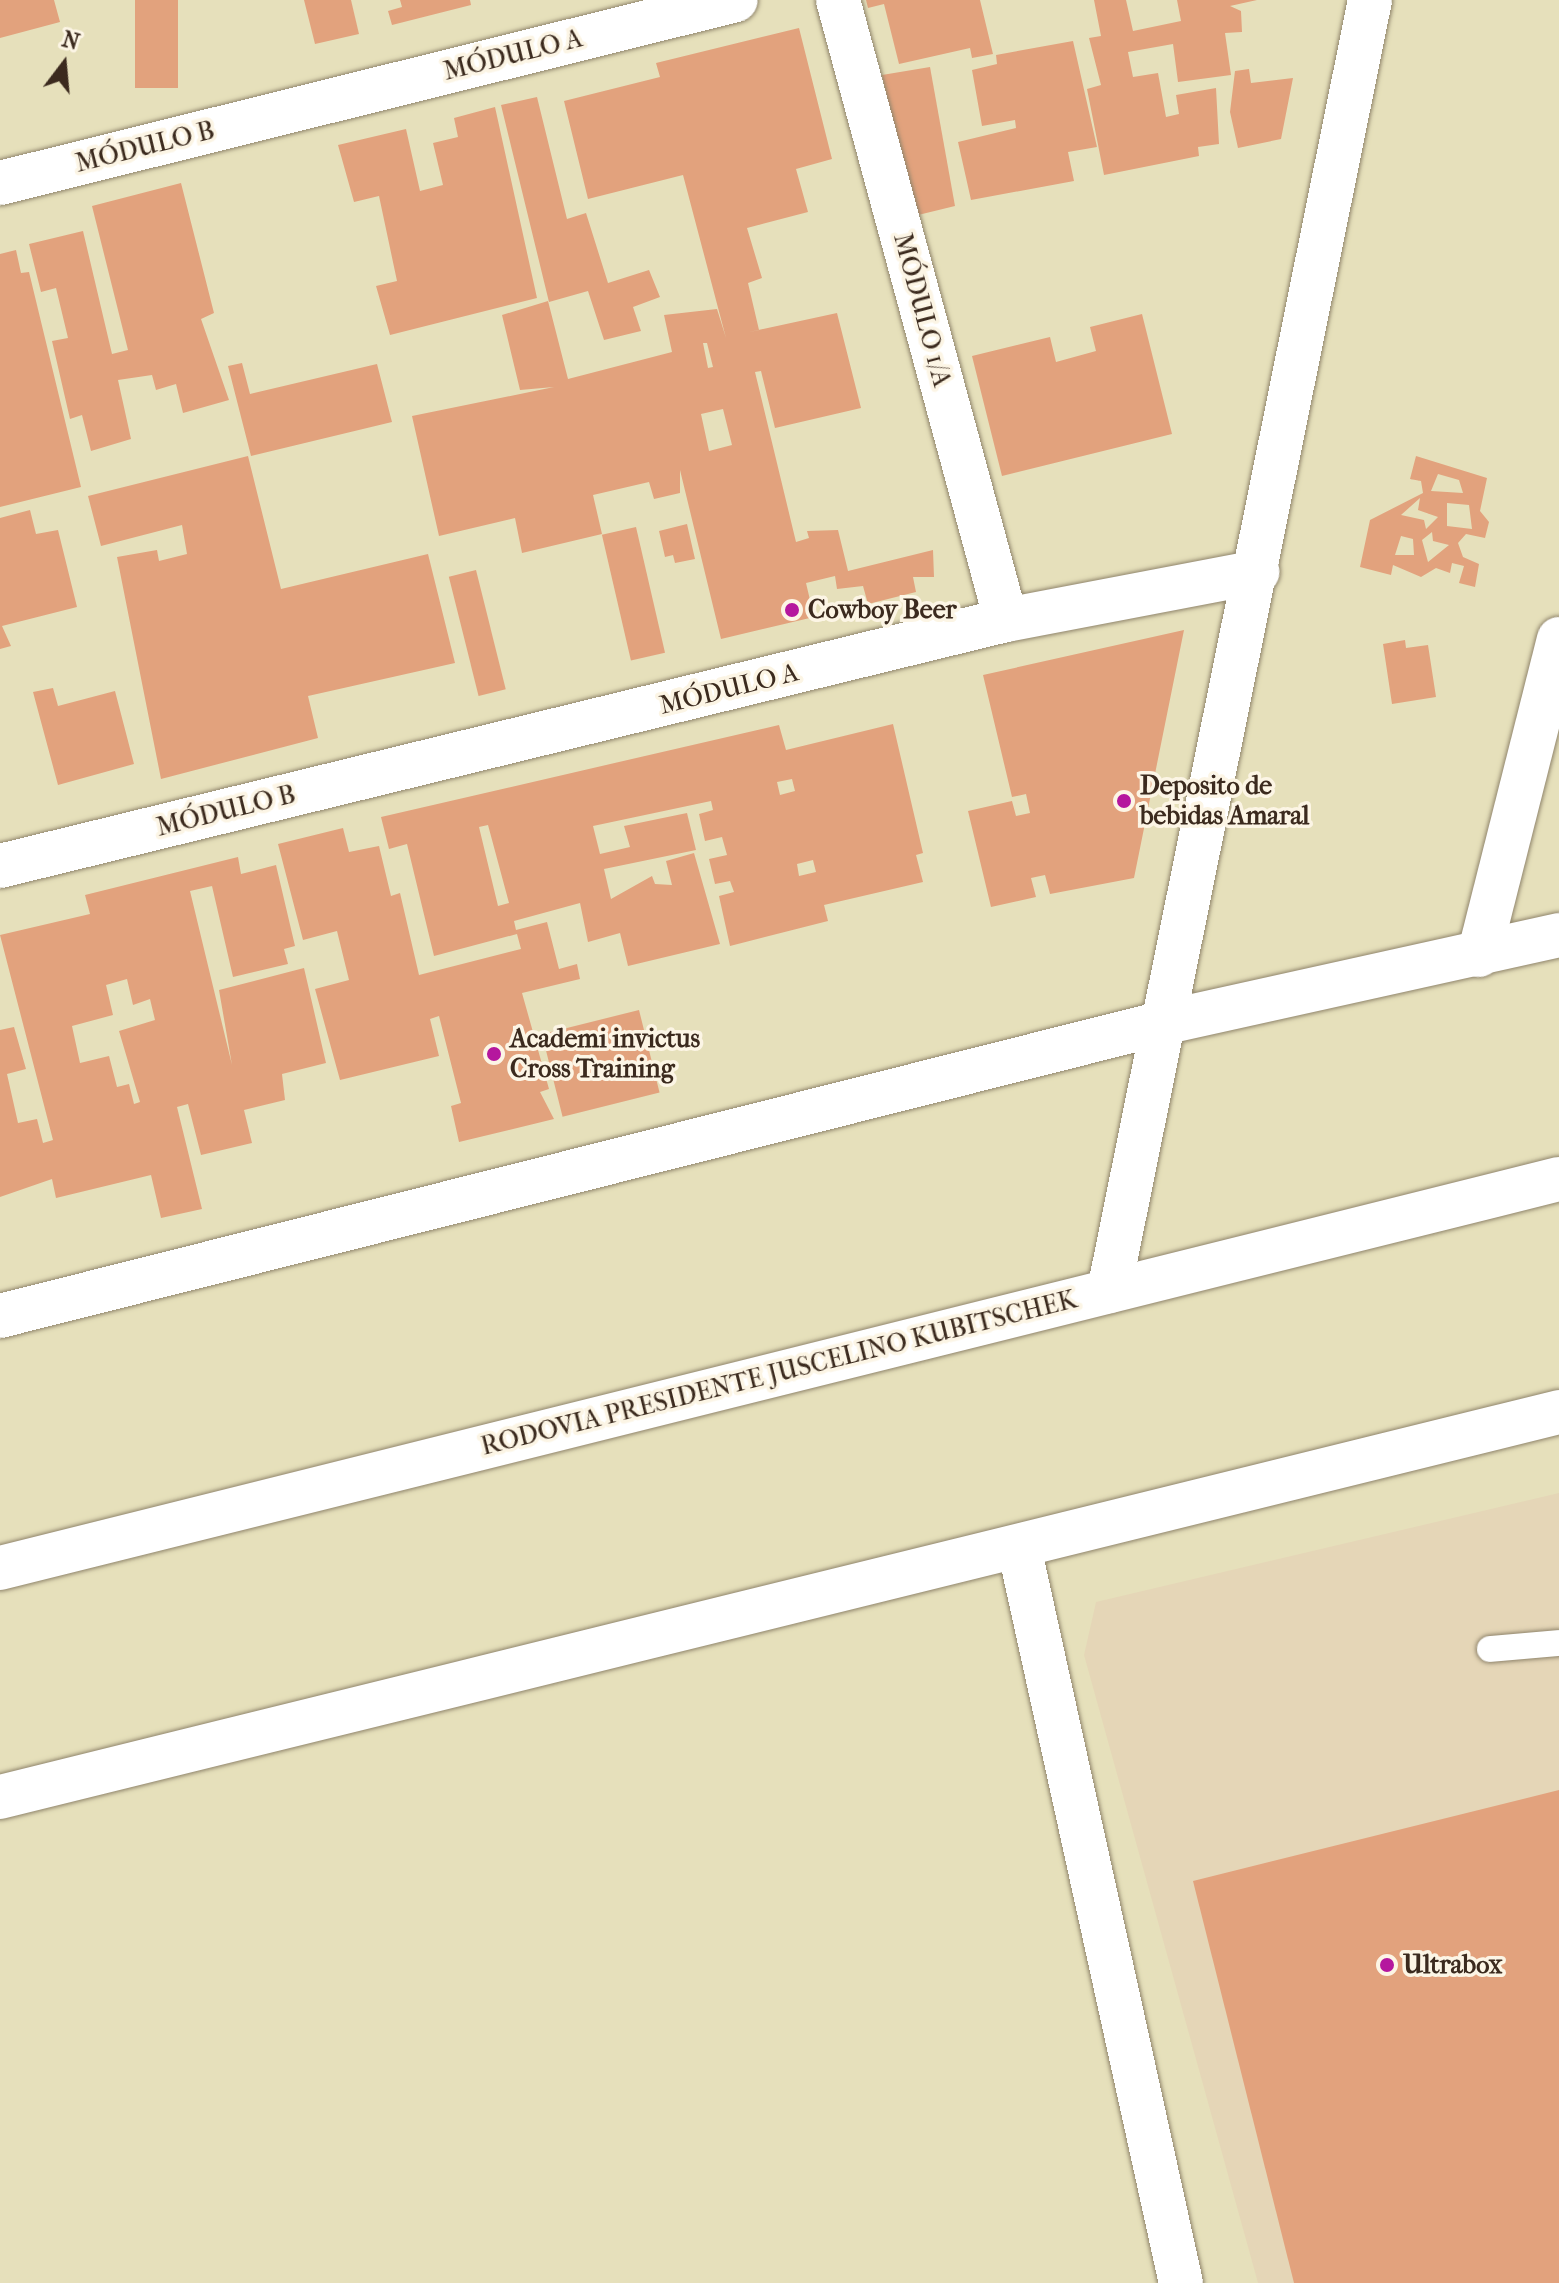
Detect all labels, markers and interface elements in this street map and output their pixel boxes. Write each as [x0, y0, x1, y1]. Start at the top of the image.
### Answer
street label: MÓDULO A [440, 23, 586, 87]
north arrow [24, 24, 104, 104]
text: N [59, 26, 82, 56]
street label: MÓDULO B [72, 115, 218, 179]
street label: MÓDULO 1/A [887, 230, 957, 390]
place label: Cowboy Beer [808, 594, 957, 626]
marker: Cowboy Beer [783, 601, 801, 619]
street label: MÓDULO A [656, 657, 802, 721]
place label: Deposito de bebidas Amaral [1140, 770, 1310, 832]
street label: MÓDULO B [153, 779, 299, 843]
marker: Deposito de bebidas Amaral [1115, 792, 1133, 810]
place label: Academi invictus Cross Training [510, 1023, 700, 1084]
marker: Academi invictus Cross Training [485, 1045, 503, 1063]
street label: RODOVIA PRESIDENTE JUSCELINO KUBITSCHEK [478, 1284, 1080, 1462]
place label: Ultrabox [1403, 1949, 1502, 1981]
marker: Ultrabox [1378, 1956, 1396, 1974]

